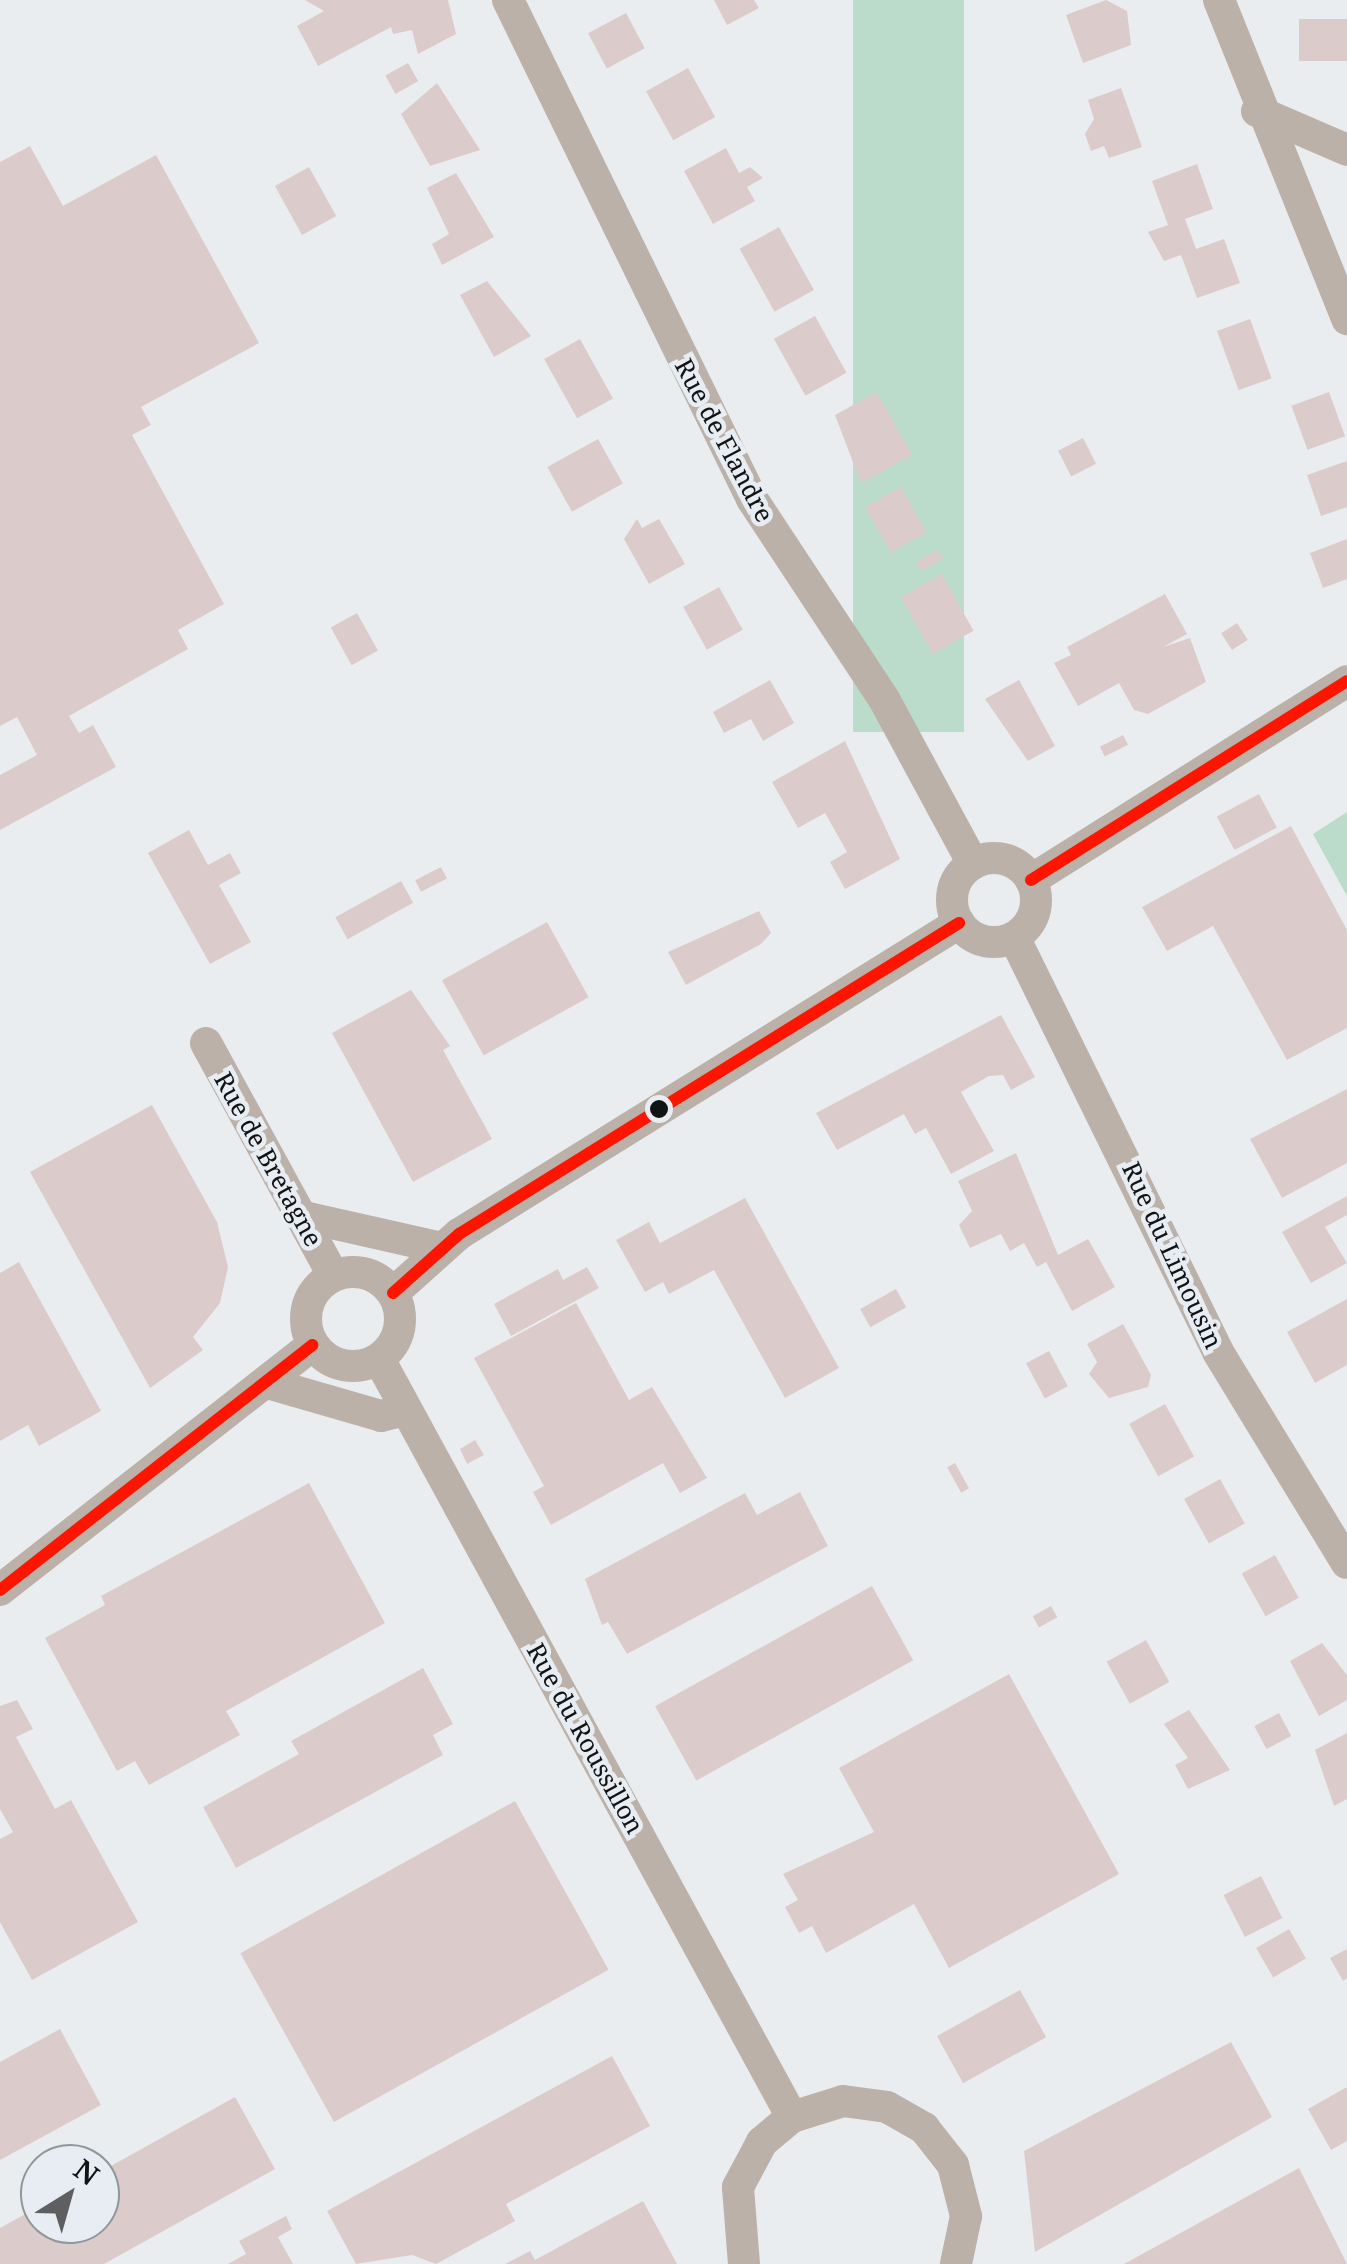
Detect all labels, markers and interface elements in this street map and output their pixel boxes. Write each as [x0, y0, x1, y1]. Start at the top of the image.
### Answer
street label: Rue de Flandre [669, 353, 781, 527]
street label: Rue de Bretagne [209, 1067, 329, 1251]
unlabelled marker [649, 1099, 669, 1119]
street label: Rue du Limousin [1117, 1157, 1229, 1353]
street label: Rue du Roussillon [521, 1638, 651, 1838]
north arrow [20, 2144, 120, 2244]
text: N [67, 2150, 107, 2193]

